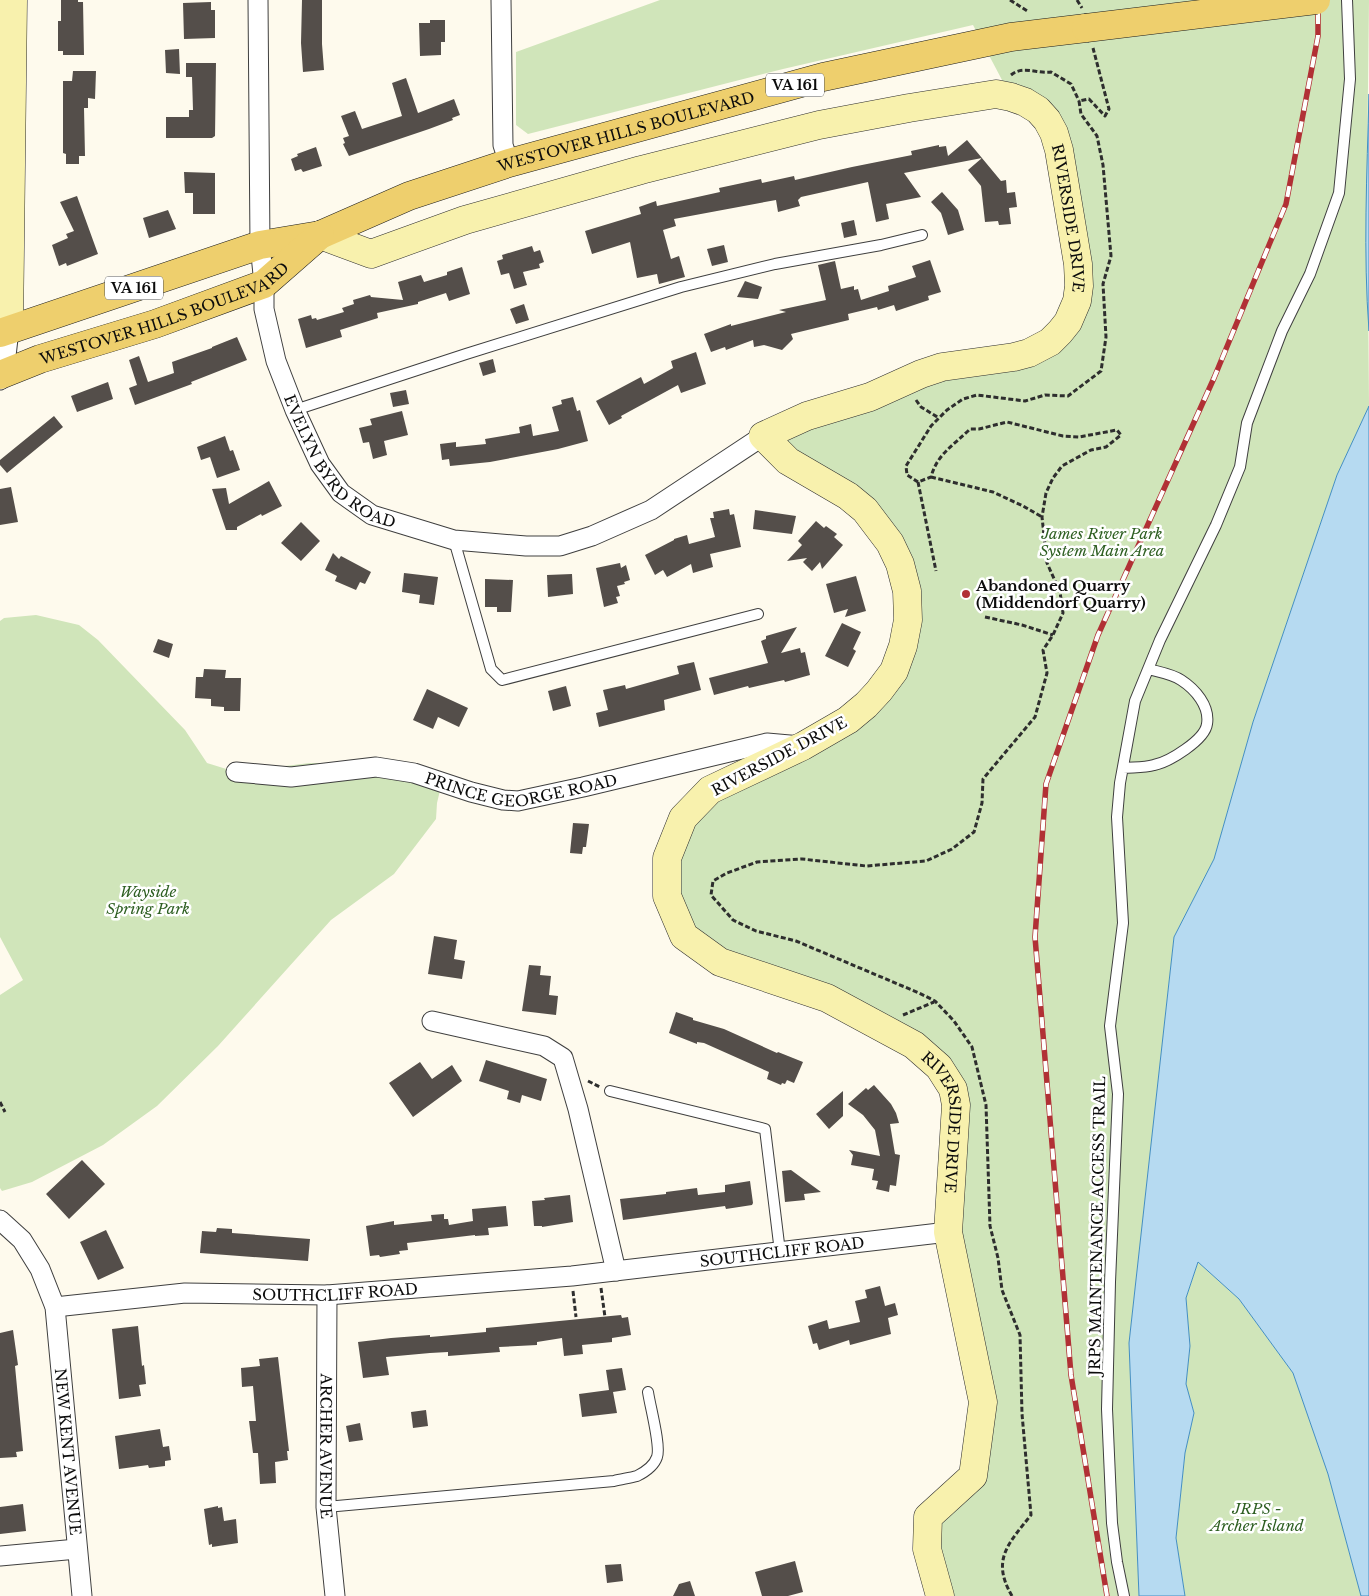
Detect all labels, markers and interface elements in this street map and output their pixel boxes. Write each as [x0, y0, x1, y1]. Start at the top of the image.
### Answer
road number: VA 161 [766, 74, 824, 96]
street label: WESTOVER HILLS BOULEVARD [494, 87, 756, 176]
street label: RIVERSIDE DRIVE [1048, 141, 1089, 294]
street label: WESTOVER HILLS BOULEVARD [36, 257, 292, 368]
road number: VA 161 [105, 276, 163, 300]
street label: EVELYN BYRD ROAD [280, 392, 398, 531]
park label: James River Park System Main Area [1040, 524, 1164, 560]
place label: Abandoned Quarry (Middendorf Quarry) [975, 576, 1146, 612]
marker: Abandoned Quarry (Middendorf Quarry) [960, 588, 972, 600]
street label: RIVERSIDE DRIVE [708, 712, 850, 800]
street label: PRINCE GEORGE ROAD [422, 765, 620, 787]
text: PRINCE GEORGE ROAD [423, 768, 619, 811]
park label: Wayside Spring Park [106, 882, 190, 918]
street label: RIVERSIDE DRIVE [918, 1047, 965, 1194]
street label: JRPS MAINTENANCE ACCESS TRAIL [1085, 1076, 1109, 1378]
street label: SOUTHCLIFF ROAD [699, 1232, 865, 1270]
street label: SOUTHCLIFF ROAD [252, 1278, 419, 1304]
street label: NEW KENT AVENUE [51, 1367, 86, 1536]
street label: ARCHER AVENUE [316, 1372, 337, 1520]
park label: JRPS - Archer Island [1208, 1499, 1304, 1535]

